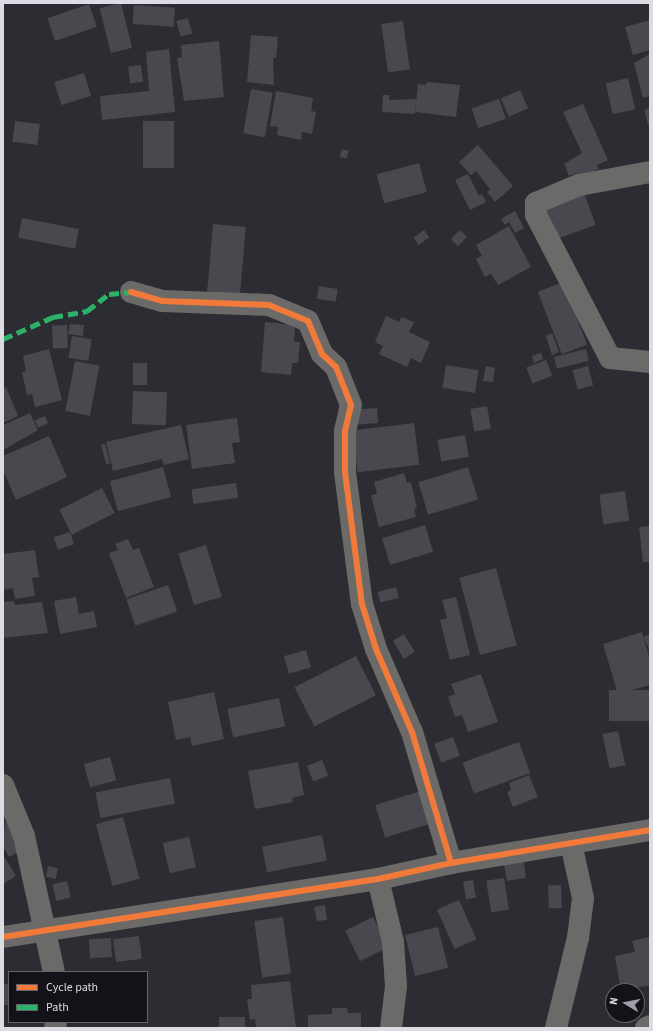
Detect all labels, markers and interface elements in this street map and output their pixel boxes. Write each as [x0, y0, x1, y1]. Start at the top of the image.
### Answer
legend [8, 971, 148, 1023]
text: Cycle path [46, 979, 98, 996]
north arrow [605, 983, 645, 1023]
text: N [606, 996, 622, 1006]
text: Path [46, 999, 69, 1016]

